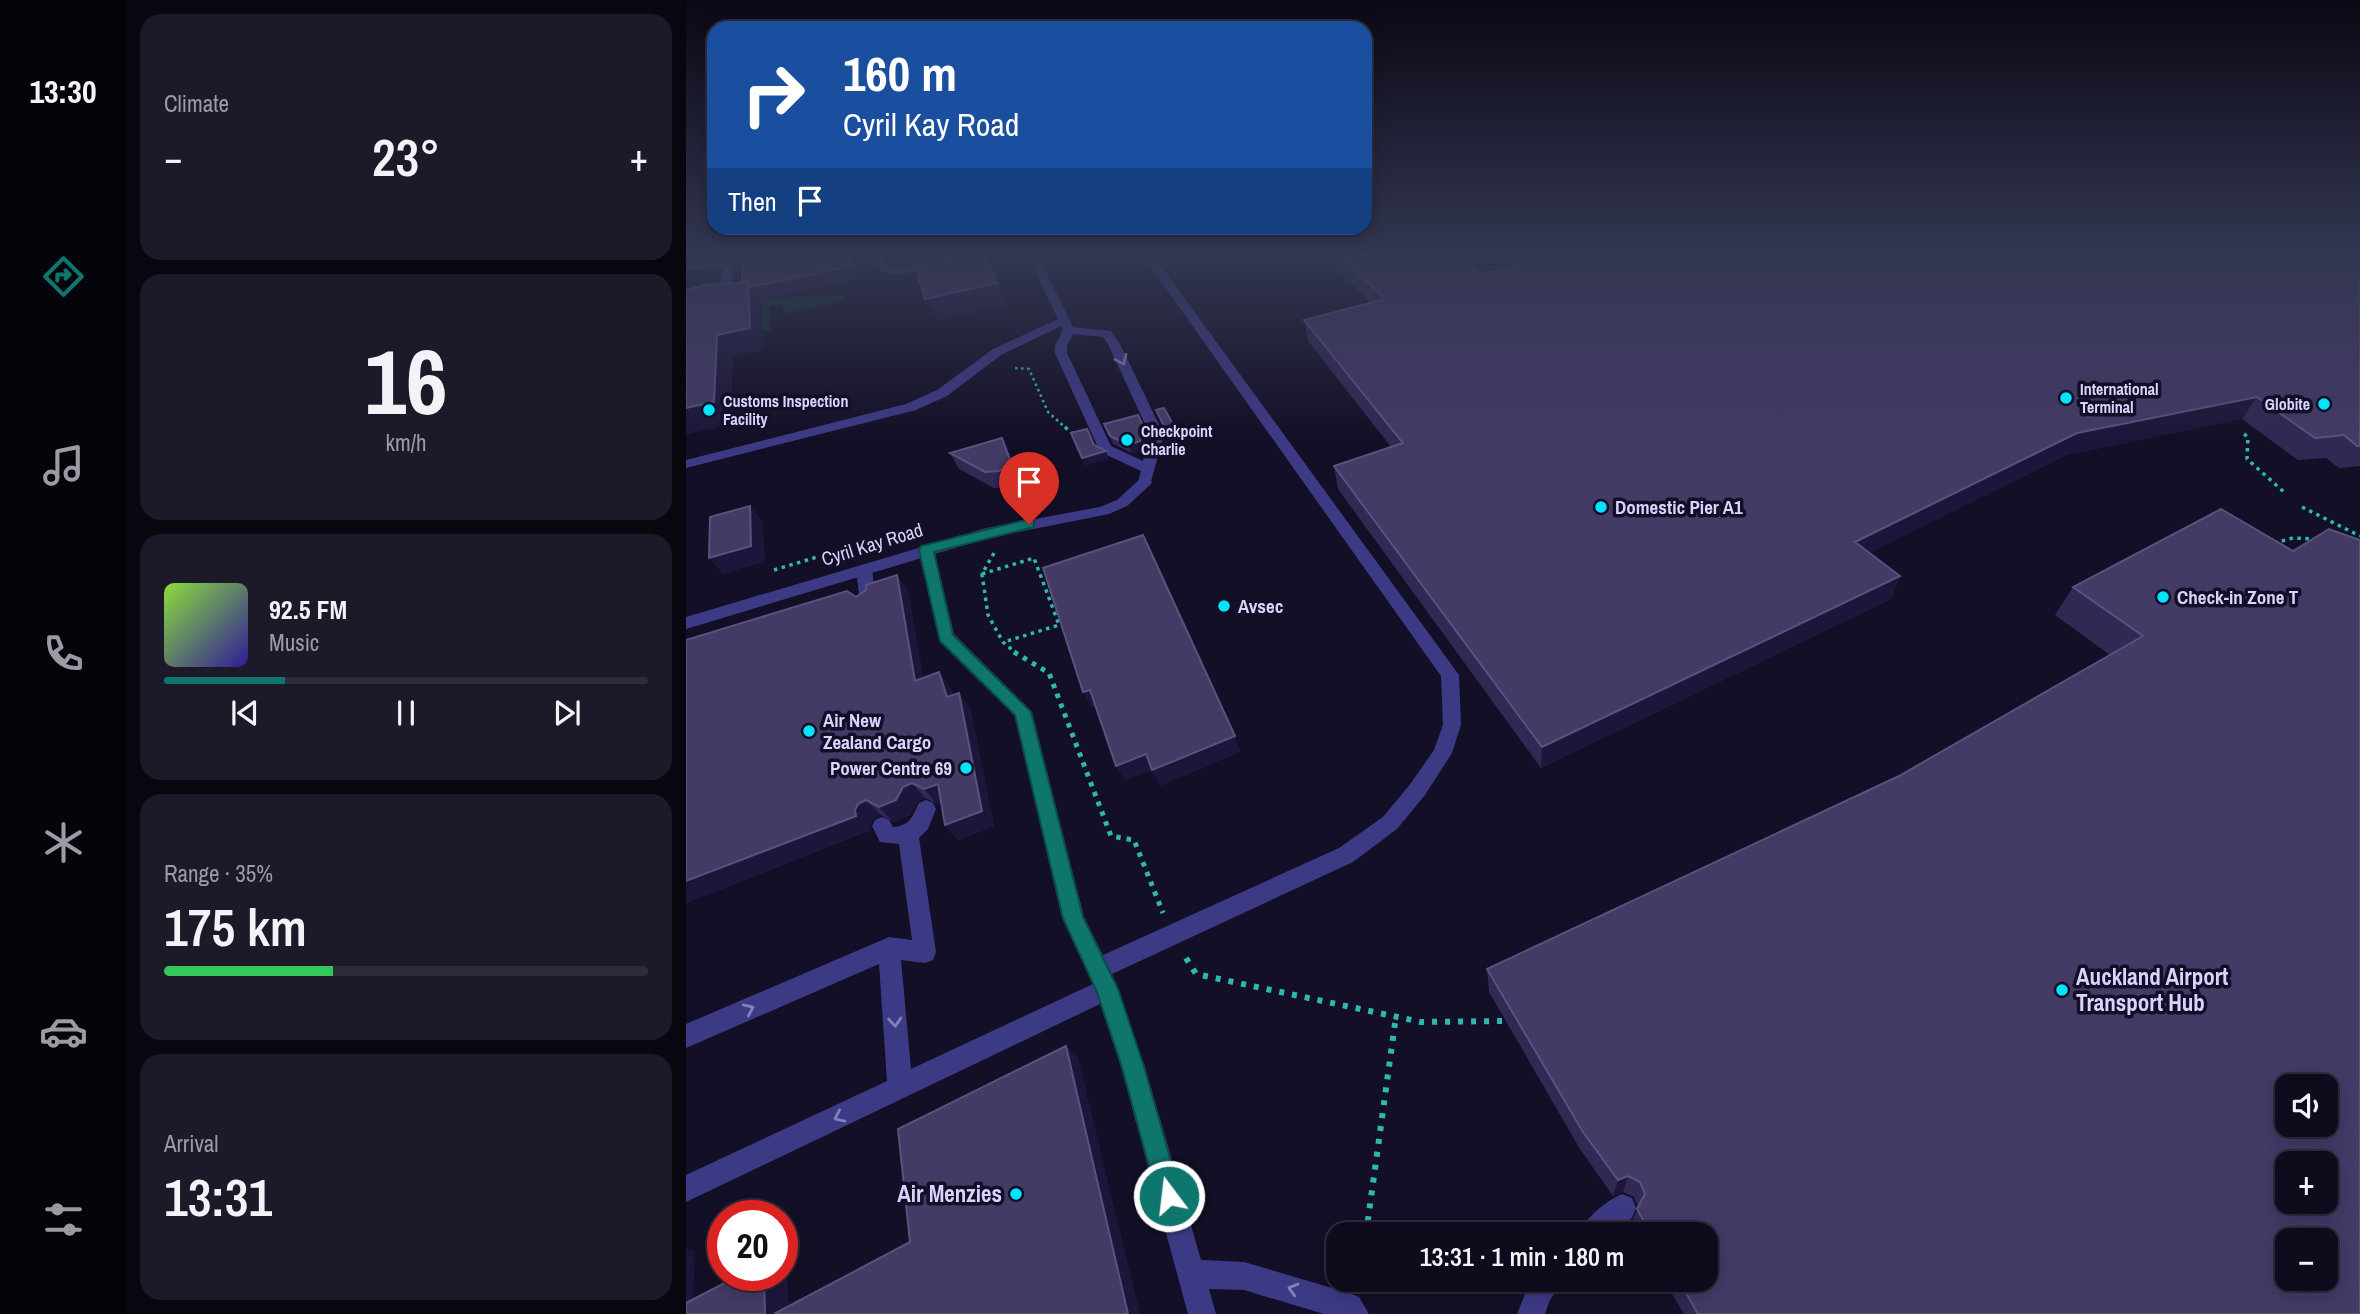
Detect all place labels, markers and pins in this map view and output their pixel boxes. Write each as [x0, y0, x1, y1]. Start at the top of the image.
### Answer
place label: International Terminal [2080, 378, 2159, 418]
place label: Customs Inspection Facility [723, 390, 848, 430]
marker: International Terminal [2058, 390, 2074, 406]
place label: Globite [2265, 393, 2310, 415]
marker: Globite [2316, 396, 2332, 412]
marker: Customs Inspection Facility [701, 402, 717, 418]
place label: Checkpoint Charlie [1141, 420, 1213, 460]
marker: Checkpoint Charlie [1119, 432, 1135, 448]
pin [999, 452, 1059, 524]
place label: Domestic Pier A1 [1615, 494, 1743, 520]
marker: Domestic Pier A1 [1593, 499, 1609, 515]
place label: Check-in Zone T [2177, 584, 2299, 610]
marker: Check-in Zone T [2155, 589, 2171, 605]
place label: Avsec [1238, 593, 1283, 619]
marker: Avsec [1216, 598, 1232, 614]
place label: Air New Zealand Cargo [823, 707, 931, 755]
marker: Air New Zealand Cargo [801, 723, 817, 739]
place label: Power Centre 69 [830, 755, 952, 781]
marker: Power Centre 69 [958, 760, 974, 776]
place label: Auckland Airport Transport Hub [2076, 961, 2228, 1018]
marker: Auckland Airport Transport Hub [2054, 982, 2070, 998]
place label: Air Menzies [897, 1178, 1002, 1209]
marker: Air Menzies [1008, 1186, 1024, 1202]

